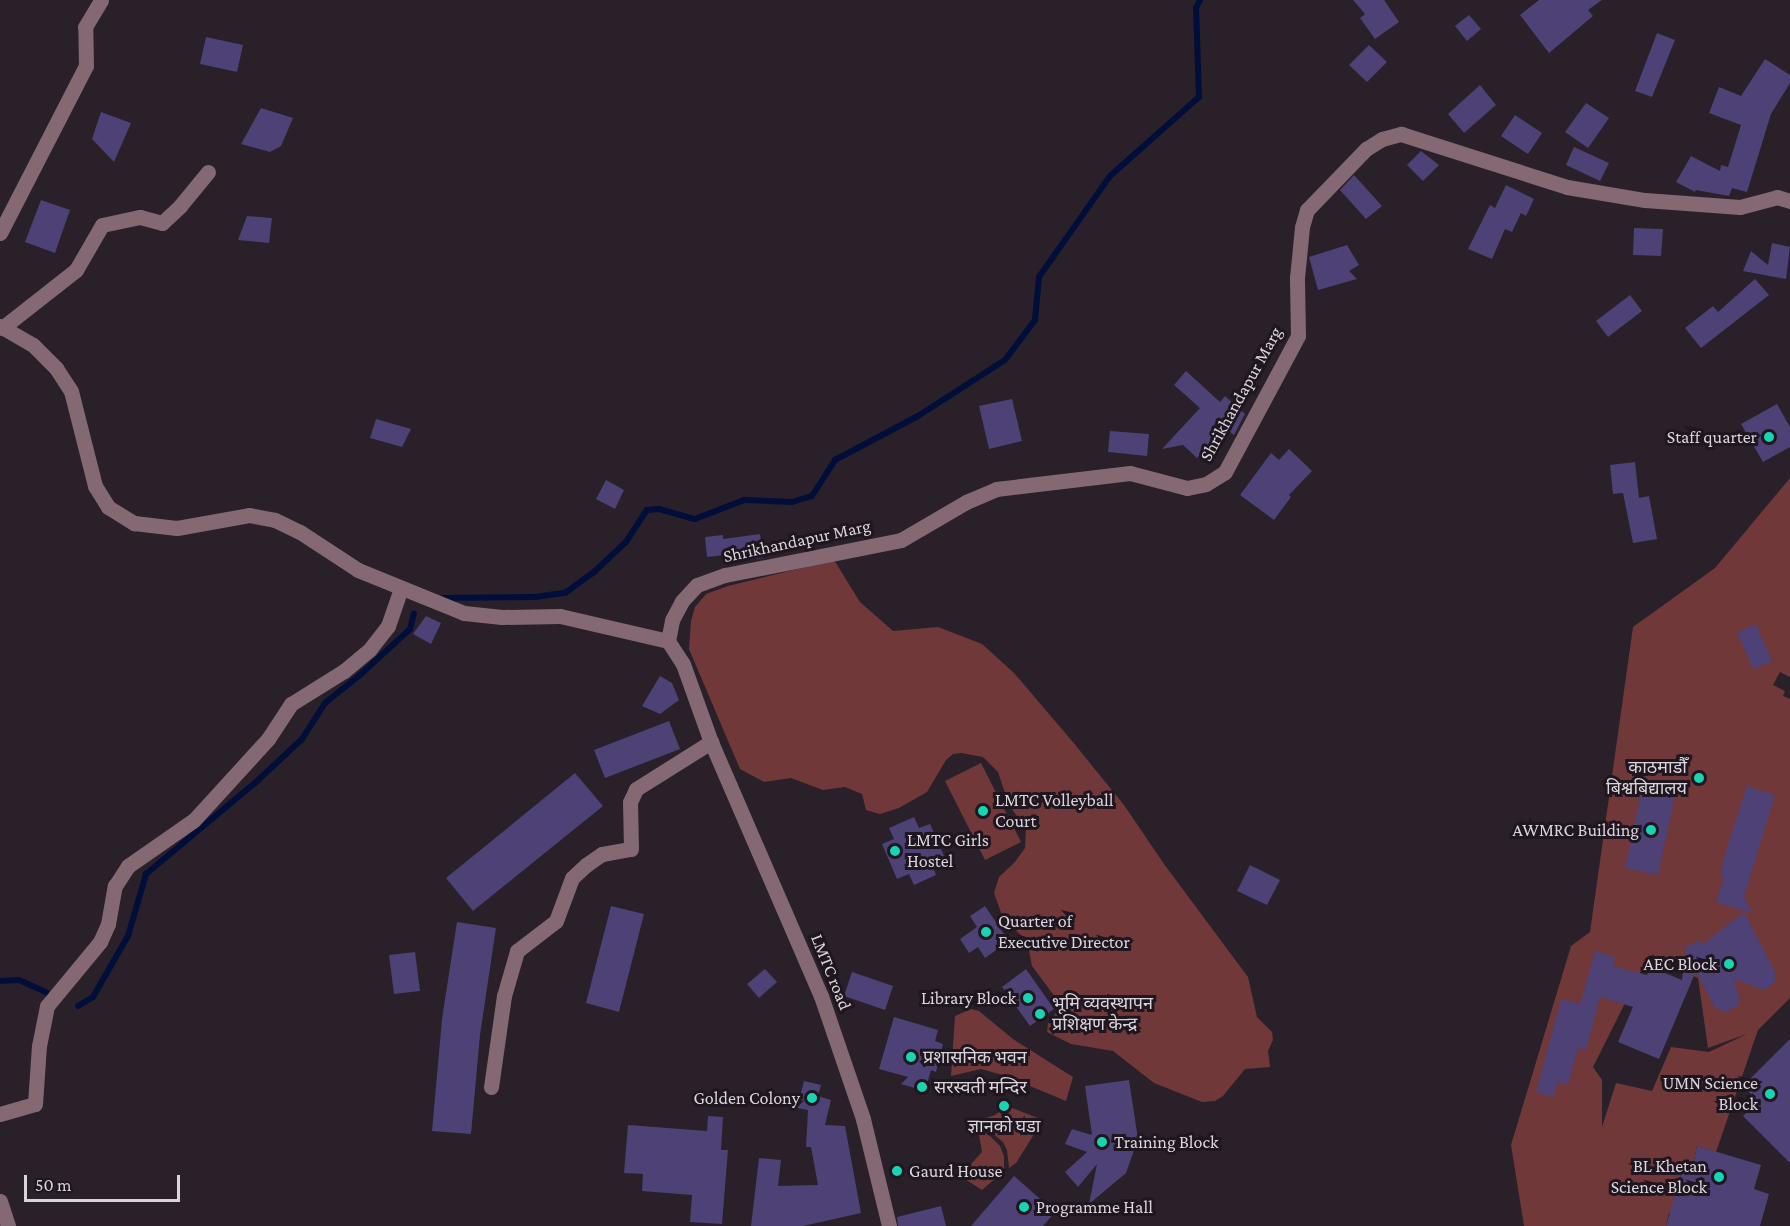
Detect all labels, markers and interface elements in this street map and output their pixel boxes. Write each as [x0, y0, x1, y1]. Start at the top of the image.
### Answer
street label: Shrikhandapur Marg [1195, 323, 1287, 465]
place label: Staff quarter [1667, 426, 1757, 448]
marker: Staff quarter [1762, 430, 1776, 444]
street label: Shrikhandapur Marg [721, 515, 873, 567]
place label: काठमाडौँ बिश्वबिद्यालय [1606, 757, 1687, 800]
marker: काठमाडौँ बिश्वबिद्यालय [1692, 771, 1706, 785]
place label: LMTC Volleyball Court [995, 790, 1114, 832]
marker: LMTC Volleyball Court [976, 804, 990, 818]
place label: AWMRC Building [1512, 819, 1639, 841]
marker: AWMRC Building [1644, 823, 1658, 837]
place label: LMTC Girls Hostel [907, 830, 989, 872]
marker: LMTC Girls Hostel [888, 844, 902, 858]
place label: Quarter of Executive Director [998, 911, 1130, 954]
marker: Quarter of Executive Director [979, 925, 993, 939]
street label: LMTC road [806, 931, 856, 1013]
place label: AEC Block [1644, 953, 1717, 975]
marker: AEC Block [1722, 957, 1736, 971]
place label: Library Block [921, 987, 1016, 1009]
marker: Library Block [1021, 991, 1035, 1005]
place label: भूमि व्यवस्थापन प्रशिक्षण केन्द्र [1052, 993, 1153, 1036]
marker: भूमि व्यवस्थापन प्रशिक्षण केन्द्र [1033, 1007, 1047, 1021]
place label: प्रशासनिक भवन [923, 1046, 1027, 1068]
marker: प्रशासनिक भवन [904, 1050, 918, 1064]
place label: UMN Science Block [1663, 1073, 1758, 1116]
place label: सरस्वती मन्दिर [934, 1076, 1027, 1098]
marker: सरस्वती मन्दिर [915, 1080, 929, 1094]
place label: Golden Colony [693, 1087, 800, 1109]
marker: UMN Science Block [1763, 1087, 1777, 1101]
marker: Golden Colony [805, 1091, 819, 1105]
marker: ज्ञानको घडा [997, 1099, 1011, 1113]
place label: ज्ञानको घडा [968, 1115, 1040, 1137]
place label: Training Block [1114, 1131, 1218, 1153]
marker: Training Block [1095, 1135, 1109, 1149]
place label: BL Khetan Science Block [1611, 1156, 1707, 1198]
place label: Gaurd House [909, 1160, 1002, 1182]
scale bar [27, 1163, 183, 1201]
marker: Gaurd House [890, 1164, 904, 1178]
marker: BL Khetan Science Block [1712, 1170, 1726, 1184]
text: 50 m [35, 1175, 72, 1195]
place label: Programme Hall [1036, 1196, 1153, 1218]
marker: Programme Hall [1017, 1200, 1031, 1214]

